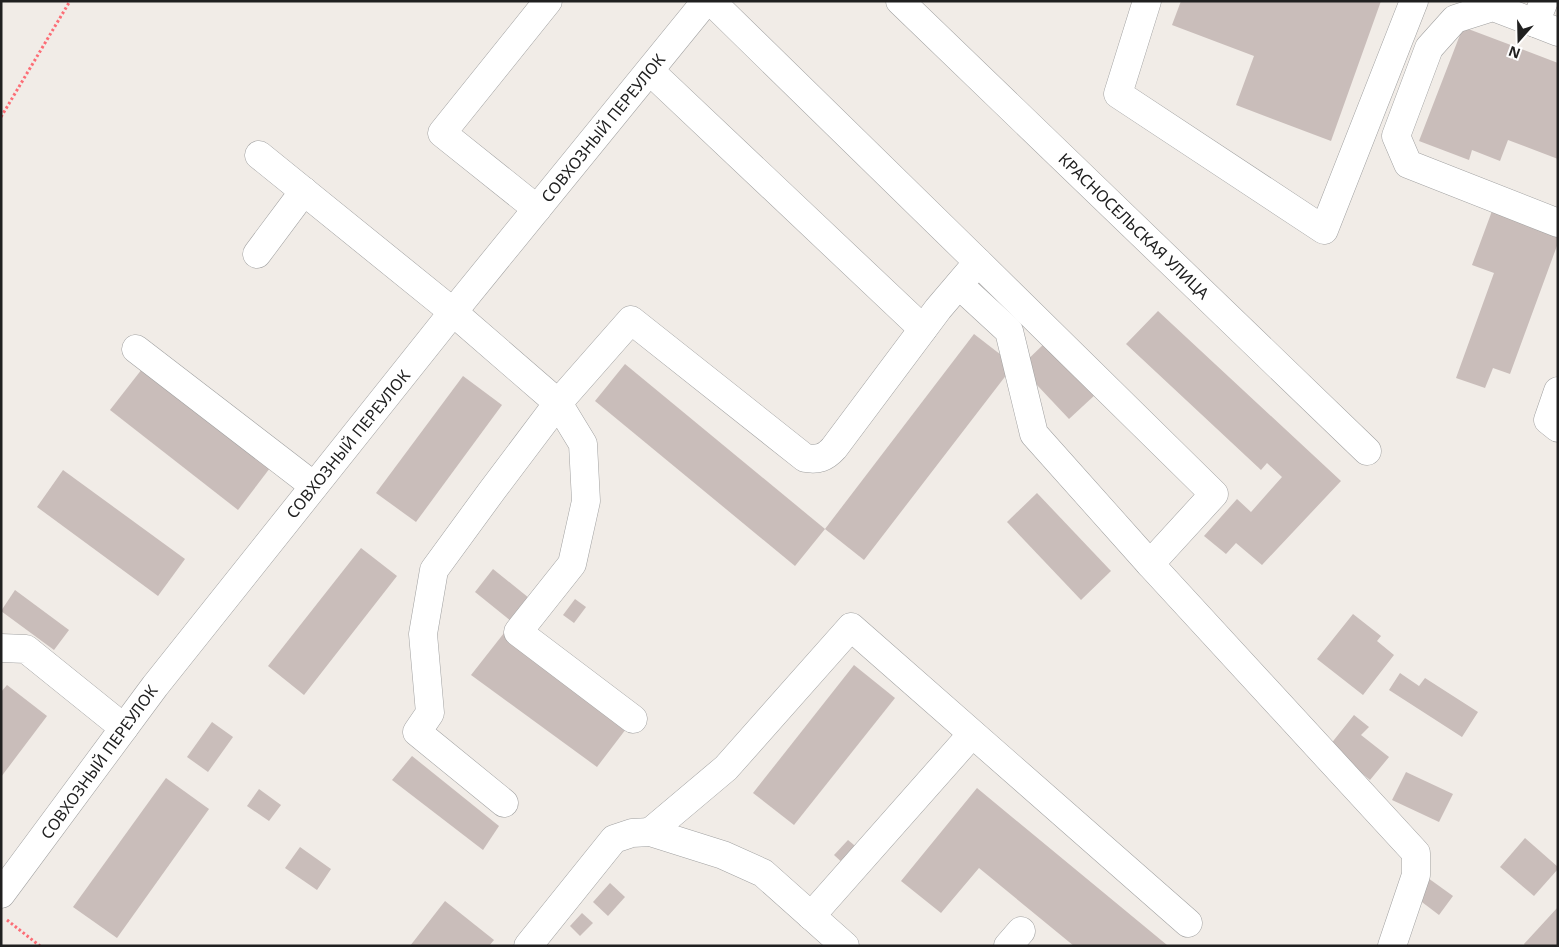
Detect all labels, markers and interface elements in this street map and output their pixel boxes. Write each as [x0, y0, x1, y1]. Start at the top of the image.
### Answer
north arrow [1494, 15, 1544, 65]
text: N [1506, 42, 1523, 64]
street label: СОВХОЗНЫЙ ПЕРЕУЛОК [536, 49, 670, 207]
street label: КРАСНОСЕЛЬСКАЯ УЛИЦА [1054, 148, 1215, 304]
street label: СОВХОЗНЫЙ ПЕРЕУЛОК [281, 365, 415, 523]
street label: СОВХОЗНЫЙ ПЕРЕУЛОК [36, 680, 162, 844]

